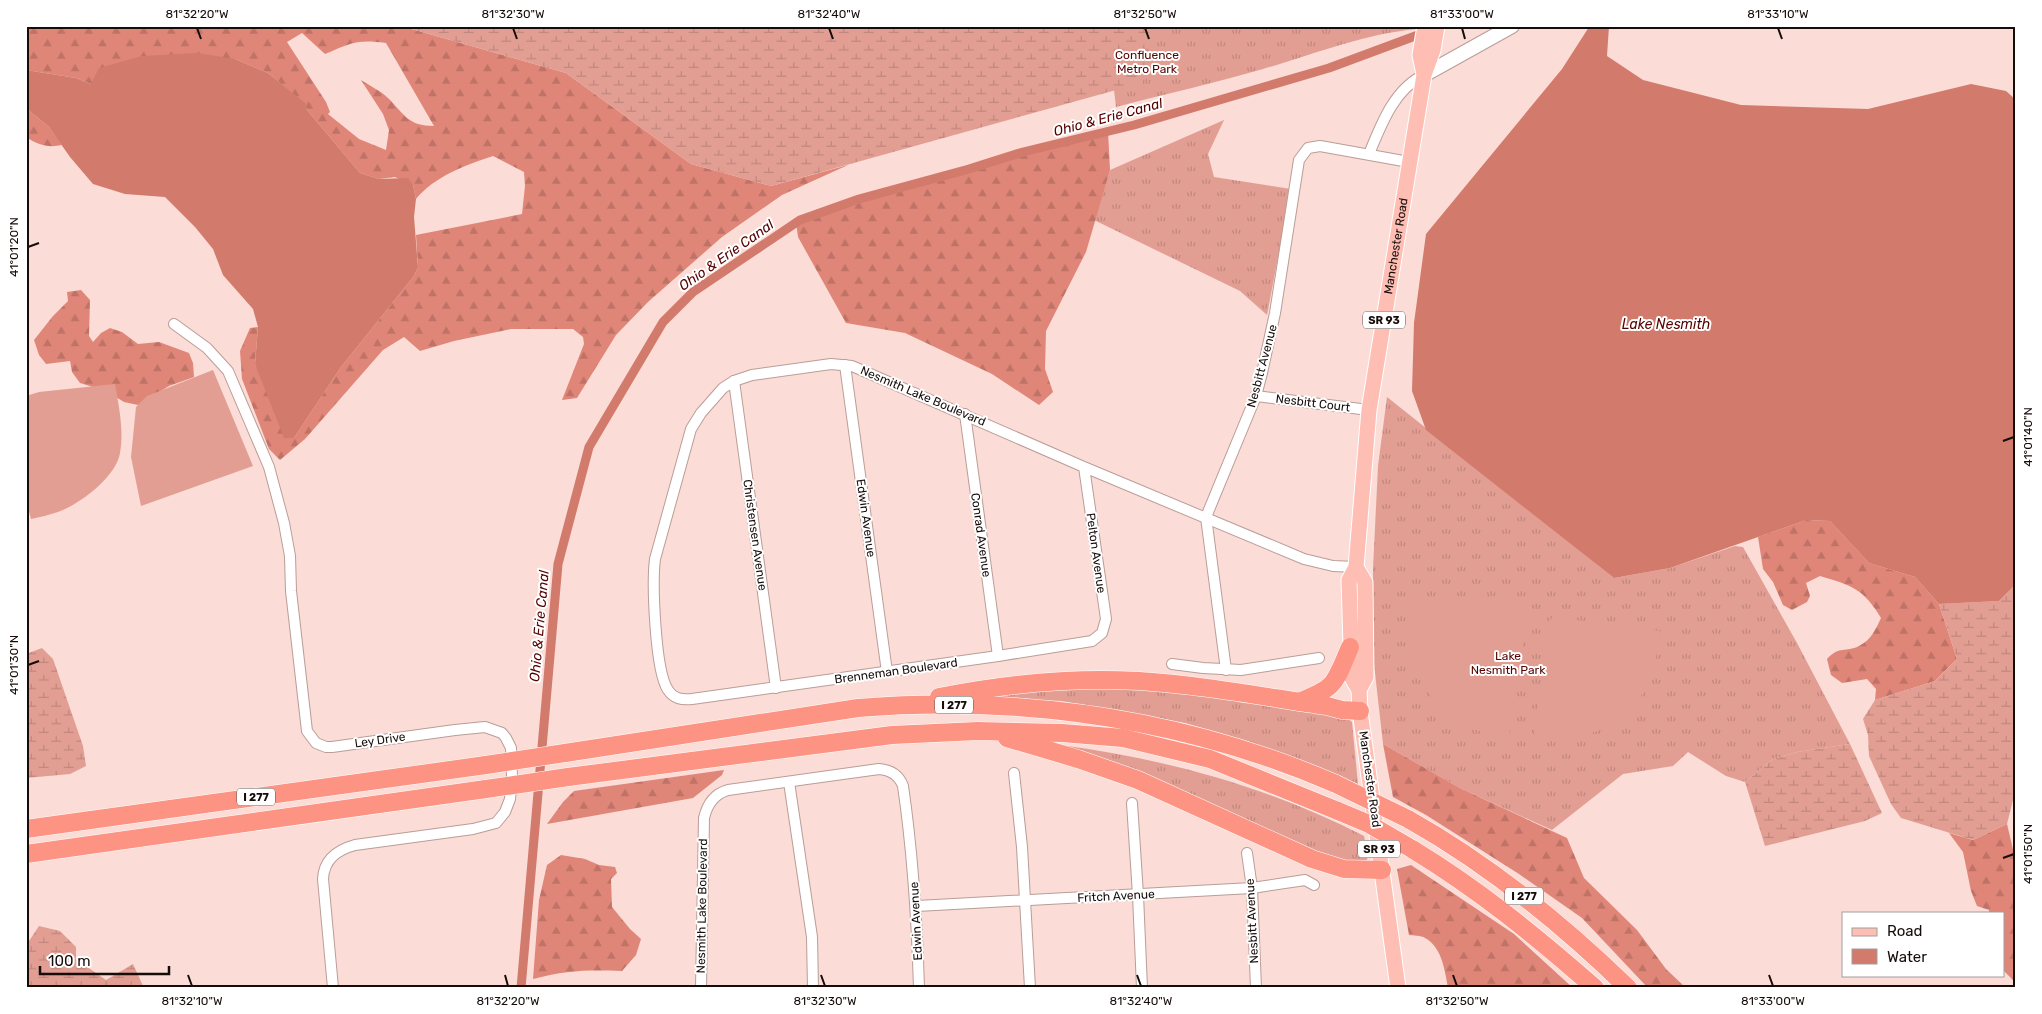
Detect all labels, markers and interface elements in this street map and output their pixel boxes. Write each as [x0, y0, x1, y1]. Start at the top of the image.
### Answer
text: 81°32'20"W [165, 7, 229, 21]
text: 81°32'30"W [481, 7, 545, 21]
text: 81°32'40"W [798, 7, 861, 21]
text: 81°32'50"W [1113, 7, 1177, 21]
text: 81°33'00"W [1430, 7, 1494, 21]
text: 81°33'10"W [1747, 7, 1809, 21]
park label: Confluence Metro Park [1115, 48, 1179, 76]
water label: Ohio & Erie Canal [1052, 95, 1165, 140]
street label: Manchester Road [1381, 197, 1411, 295]
water label: Ohio & Erie Canal [675, 216, 778, 295]
text: 41°01'20"N [7, 217, 21, 277]
road number: SR 93 [1363, 312, 1405, 328]
water label: Lake Nesmith [1622, 316, 1710, 333]
street label: Nesbitt Avenue [1244, 323, 1280, 409]
street label: Nesmith Lake Boulevard [858, 363, 988, 429]
street label: Nesbitt Court [1275, 391, 1351, 415]
text: 41°01'40"N [2021, 407, 2035, 467]
street label: Christensen Avenue [740, 478, 770, 592]
street label: Edwin Avenue [854, 478, 878, 558]
street label: Conrad Avenue [968, 492, 994, 578]
street label: Pelton Avenue [1083, 512, 1109, 594]
water label: Ohio & Erie Canal [526, 569, 553, 683]
text: 41°01'30"N [7, 635, 21, 695]
park label: Lake Nesmith Park [1471, 649, 1546, 677]
street label: Brenneman Boulevard [834, 655, 958, 687]
road number: I 277 [935, 696, 973, 714]
street label: Ley Drive [354, 729, 407, 750]
street label: Manchester Road [1356, 730, 1384, 828]
road number: I 277 [237, 789, 275, 806]
text: 41°01'50"N [2021, 824, 2035, 884]
street label: Nesmith Lake Boulevard [694, 838, 710, 974]
road number: SR 93 [1358, 841, 1400, 858]
street label: Nesbitt Avenue [1243, 878, 1261, 964]
street label: Edwin Avenue [907, 881, 925, 961]
street label: Fritch Avenue [1077, 887, 1155, 905]
road number: I 277 [1505, 888, 1543, 904]
legend [1842, 912, 2004, 976]
text: Road [1887, 922, 1923, 940]
scale bar [40, 944, 169, 976]
text: Water [1887, 948, 1927, 966]
text: 100 m [48, 952, 90, 970]
text: 81°32'10"W [161, 994, 223, 1008]
text: 81°32'20"W [476, 994, 540, 1008]
text: 81°32'30"W [793, 994, 857, 1008]
text: 81°32'40"W [1110, 994, 1173, 1008]
text: 81°32'50"W [1425, 994, 1489, 1008]
text: 81°33'00"W [1741, 994, 1805, 1008]

